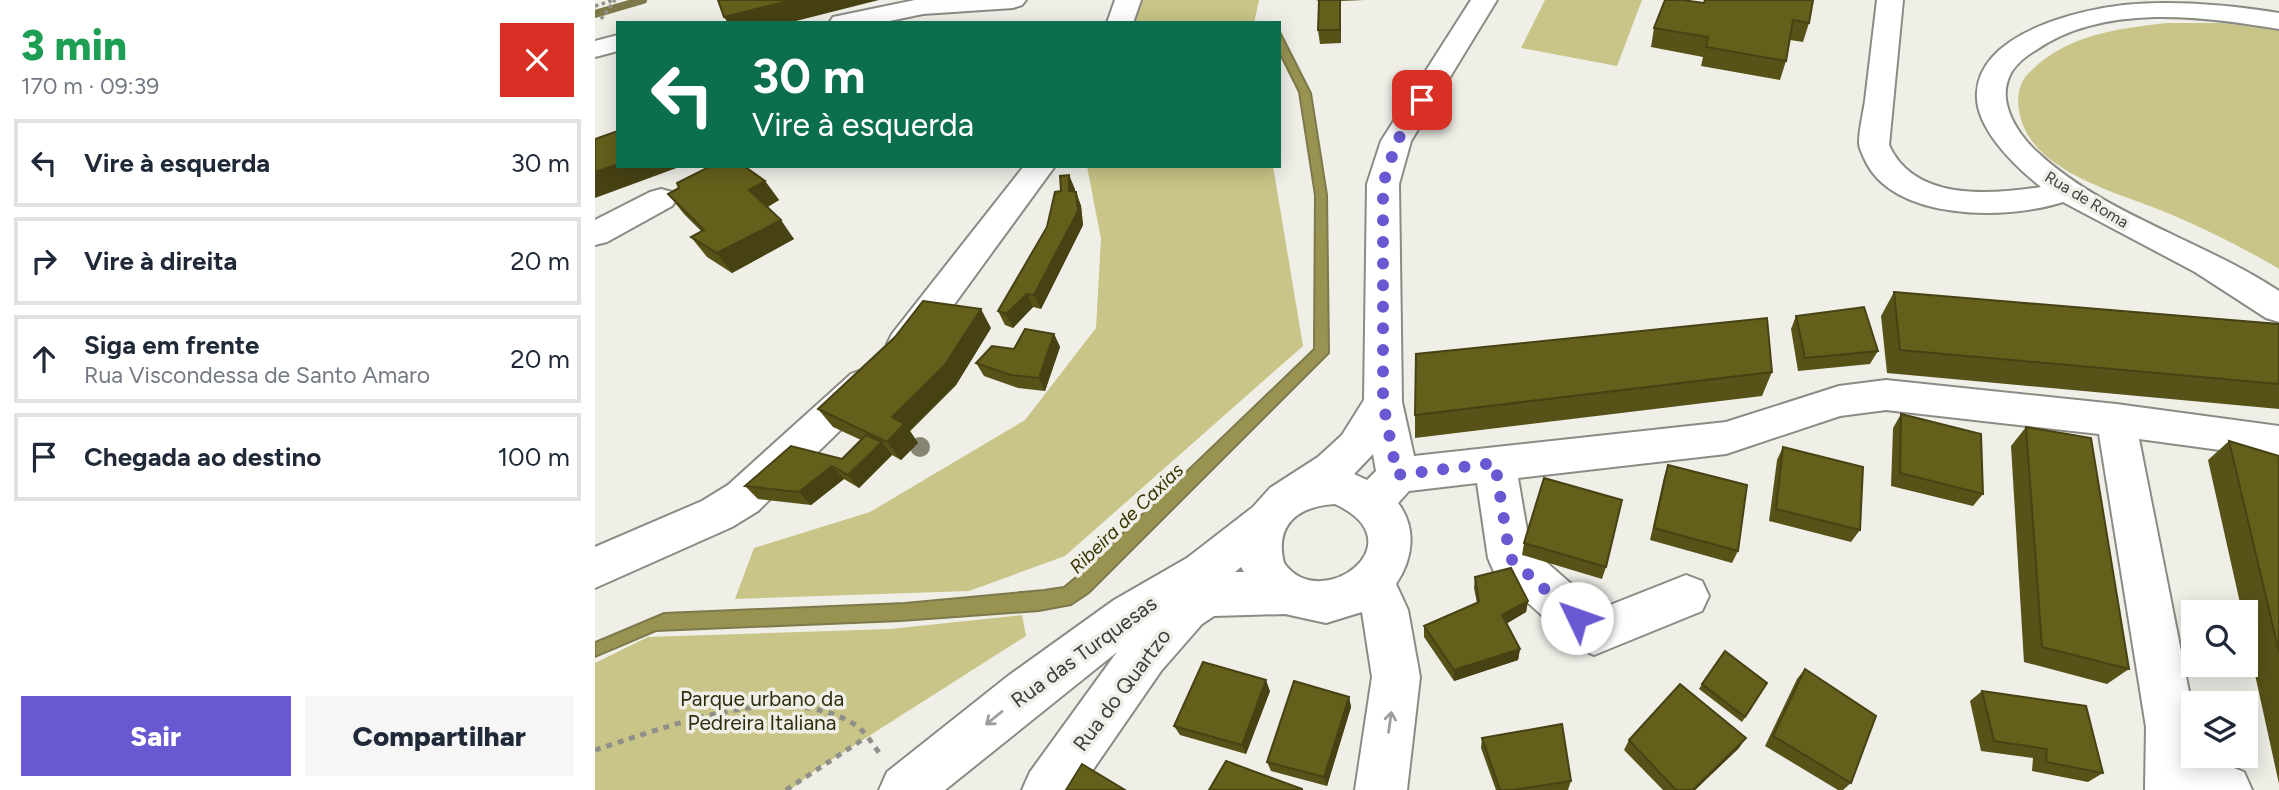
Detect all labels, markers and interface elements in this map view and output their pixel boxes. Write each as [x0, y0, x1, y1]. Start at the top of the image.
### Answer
text: 3 min [21, 20, 127, 71]
button: close [500, 23, 574, 97]
text: 30 m [752, 46, 865, 105]
icon: left [637, 49, 728, 140]
pin [1392, 70, 1452, 130]
text: 170 m · 09:39 [21, 72, 159, 100]
icon: arrive [1403, 81, 1441, 119]
text: Vire à esquerda [752, 106, 974, 144]
icon: left [25, 144, 63, 182]
text: Vire à esquerda [84, 147, 270, 179]
text: 30 m [511, 147, 570, 179]
street label: Rua de Roma [2041, 167, 2132, 232]
icon: right [25, 242, 63, 280]
text: Vire à direita [84, 245, 237, 277]
text: 20 m [510, 245, 570, 277]
text: Siga em frente [84, 329, 259, 361]
icon: ahead [25, 340, 63, 378]
text: 20 m [510, 343, 570, 375]
text: Rua Viscondessa de Santo Amaro [84, 361, 430, 389]
icon: arrive [25, 438, 63, 476]
text: Chegada ao destino [84, 441, 321, 473]
text: 100 m [497, 441, 570, 473]
water label: Ribeira de Caxias [1065, 458, 1188, 578]
position arrow [1540, 581, 1614, 655]
street label: Rua das Turquesas [1006, 590, 1161, 713]
map controls [2181, 600, 2258, 768]
button: search [2181, 600, 2258, 677]
street label: Rua do Quartzo [1067, 624, 1176, 756]
park label: Parque urbano da Pedreira Italiana [680, 686, 844, 735]
button: layers [2181, 691, 2258, 768]
button: Sair [21, 696, 291, 776]
button: Compartilhar [305, 696, 574, 776]
one-way arrow [986, 711, 1004, 726]
one-way arrow [1384, 711, 1397, 734]

